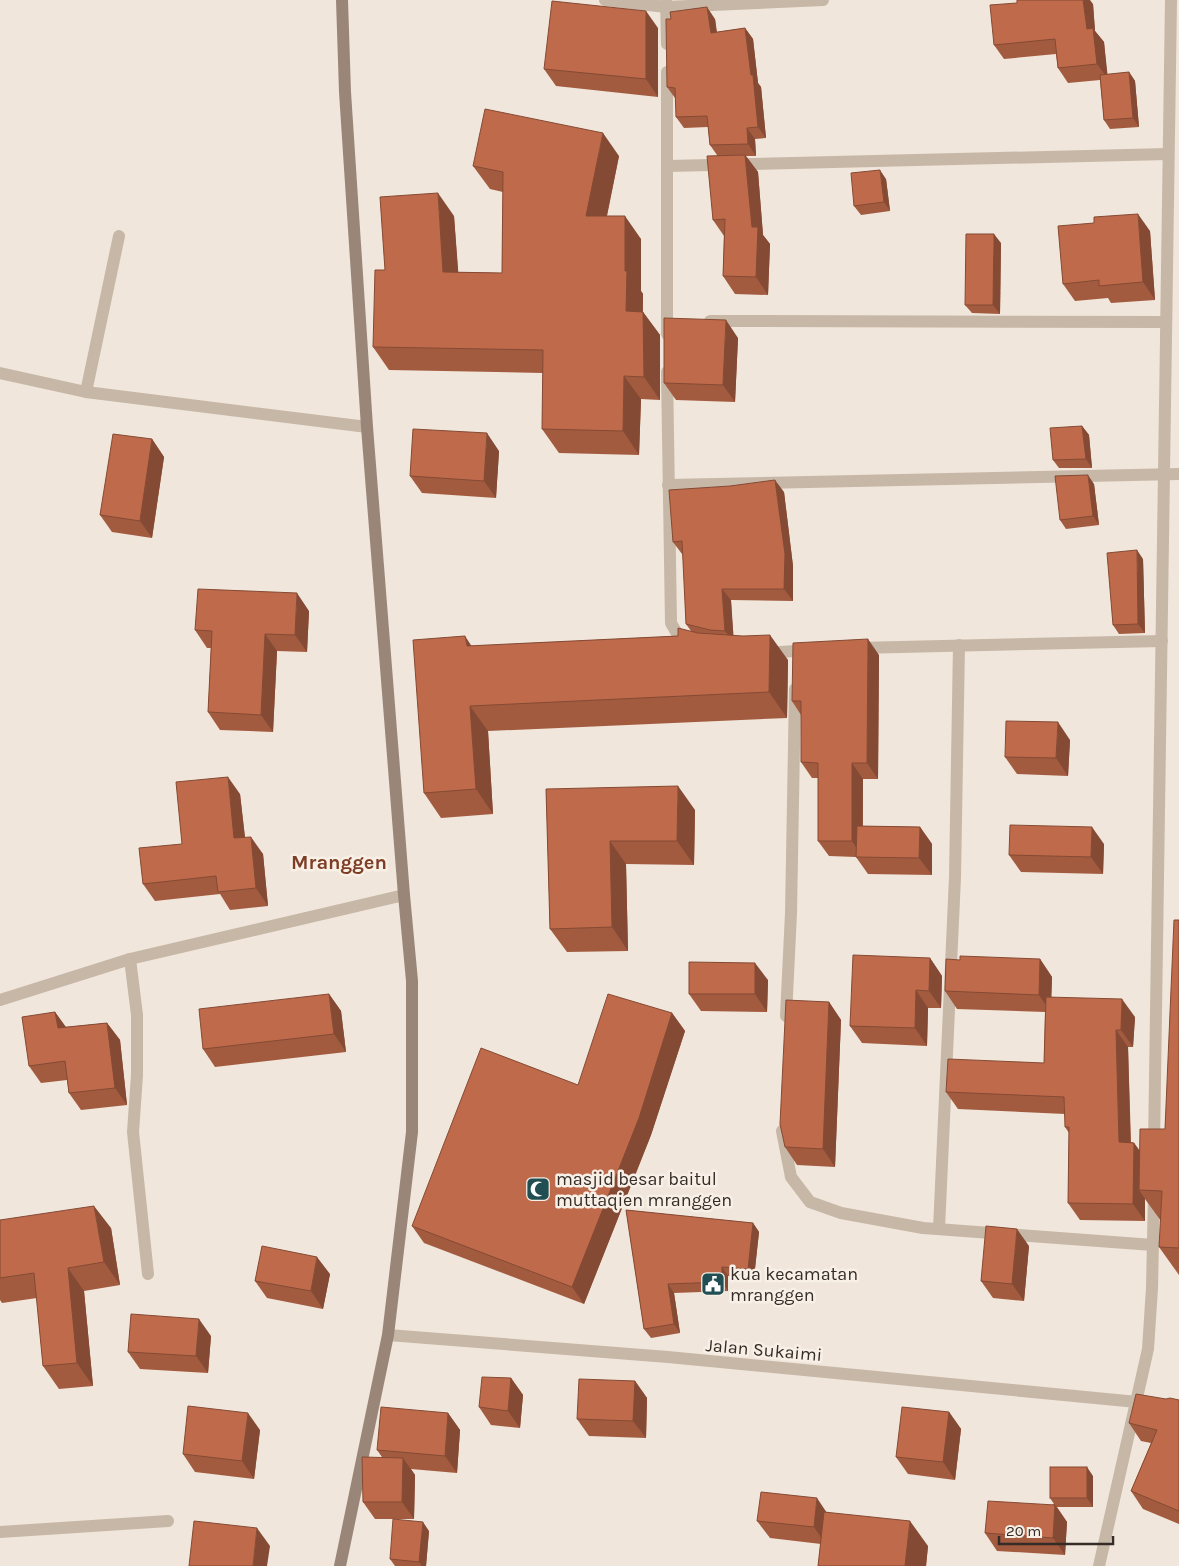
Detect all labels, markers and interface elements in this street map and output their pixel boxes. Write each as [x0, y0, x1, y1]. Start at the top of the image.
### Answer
district label: Mranggen [291, 851, 387, 874]
place label: masjid besar baitul muttaqien mranggen [556, 1168, 732, 1211]
mosque icon: masjid besar baitul muttaqien mranggen [525, 1176, 551, 1202]
place label: kua kecamatan mranggen [730, 1263, 858, 1306]
public building icon: kua kecamatan mranggen [700, 1271, 726, 1297]
street label: Jalan Sukaimi [705, 1334, 823, 1366]
scale bar [999, 1514, 1113, 1546]
text: 20 m [1006, 1522, 1041, 1540]

